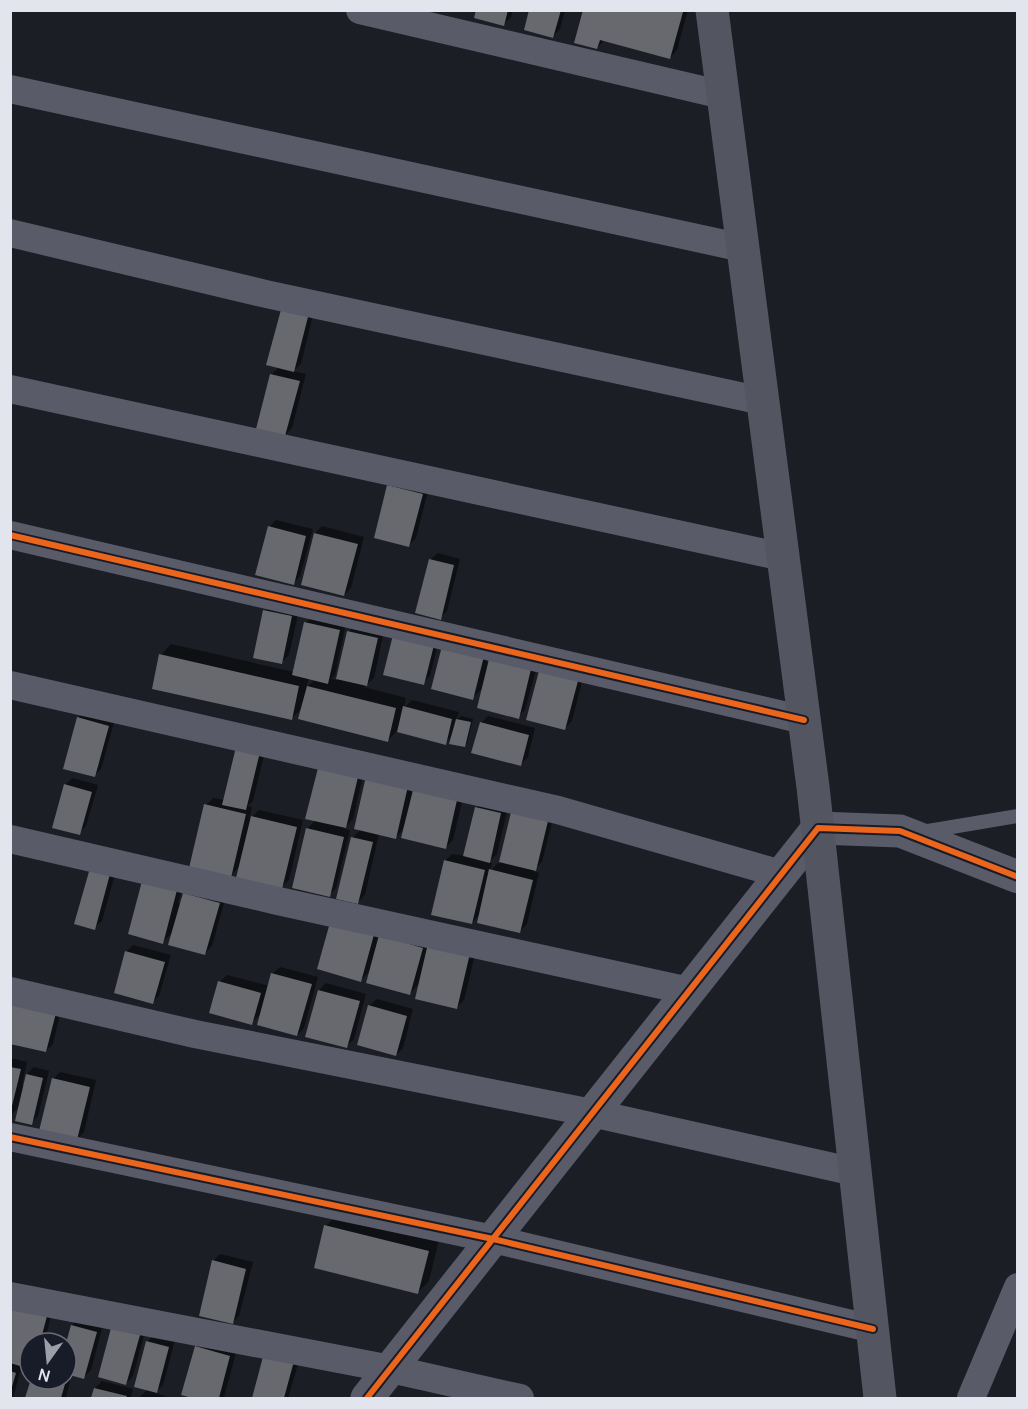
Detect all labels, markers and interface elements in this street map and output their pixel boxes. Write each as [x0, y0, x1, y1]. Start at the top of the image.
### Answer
north arrow [18, 1331, 78, 1391]
text: N [36, 1363, 53, 1388]

